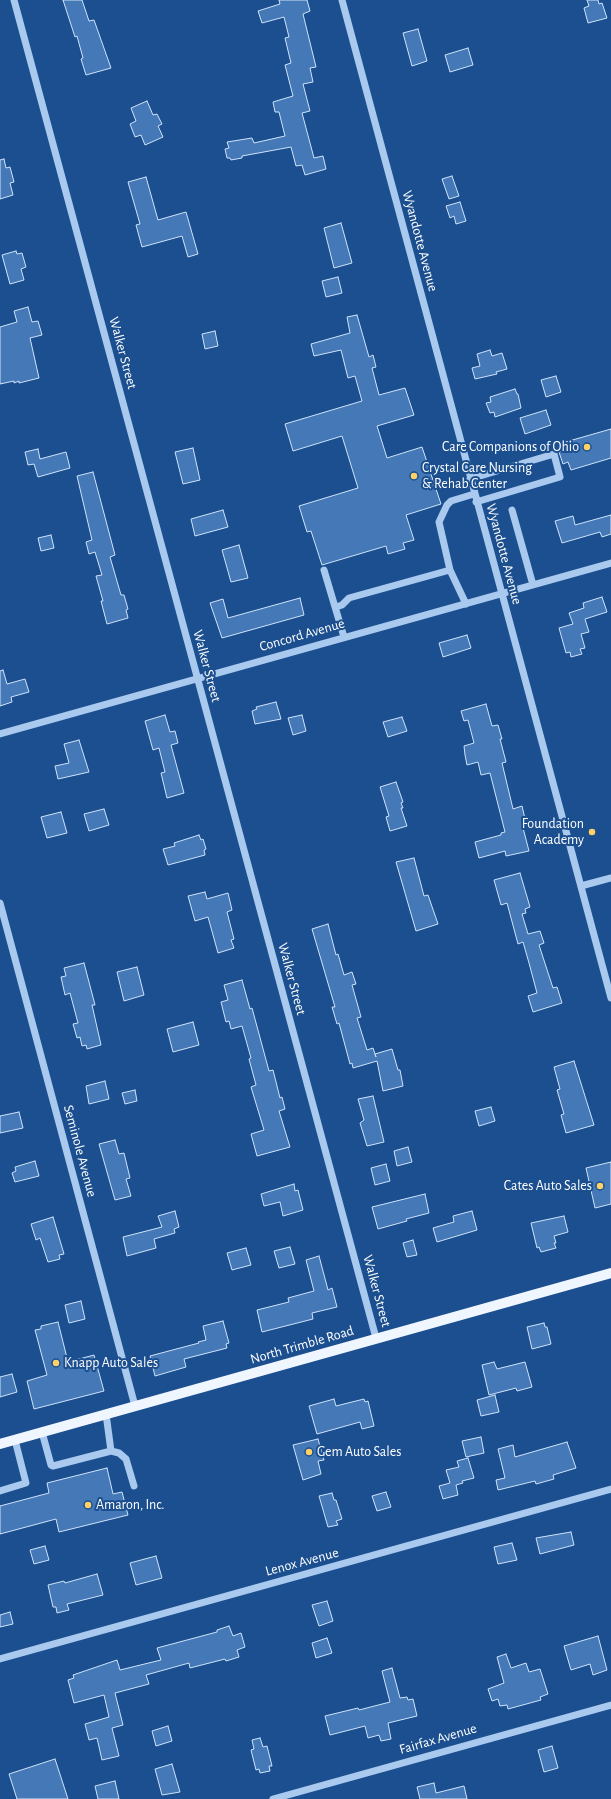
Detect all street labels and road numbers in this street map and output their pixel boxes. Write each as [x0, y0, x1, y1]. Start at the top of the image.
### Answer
street label: Wyandotte Avenue [398, 189, 442, 293]
street label: Walker Street [105, 315, 141, 391]
street label: Wyandotte Avenue [482, 502, 526, 606]
street label: Concord Avenue [257, 615, 347, 655]
street label: Walker Street [189, 628, 225, 704]
street label: Walker Street [274, 941, 310, 1017]
street label: Seminole Avenue [60, 1103, 100, 1199]
street label: Walker Street [359, 1253, 395, 1329]
street label: North Trimble Road [248, 1322, 356, 1368]
street label: Lenox Avenue [264, 1544, 340, 1580]
street label: Fairfax Avenue [397, 1720, 479, 1758]

